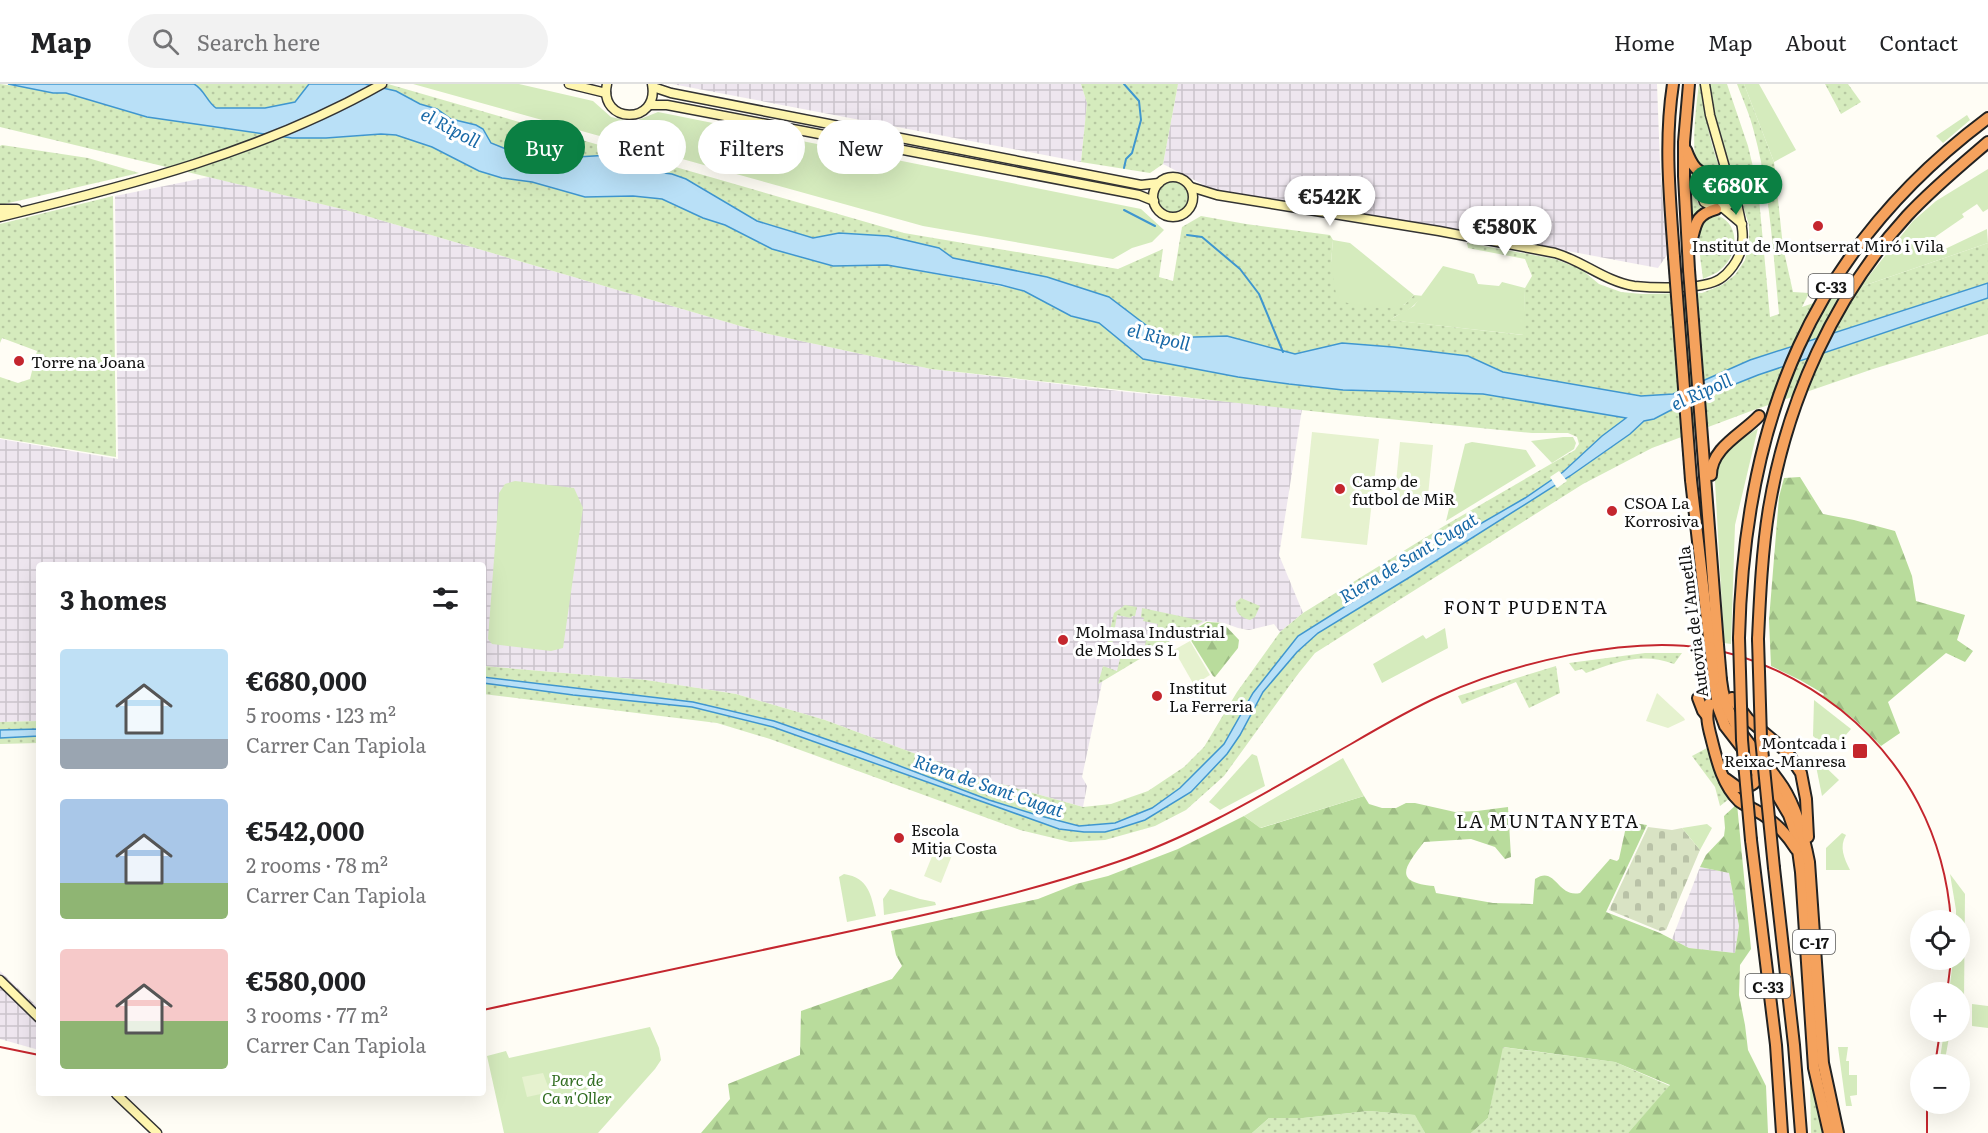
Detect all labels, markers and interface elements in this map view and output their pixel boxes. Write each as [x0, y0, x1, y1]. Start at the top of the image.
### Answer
search box [128, 14, 548, 68]
text: Map [30, 20, 92, 62]
icon: search [149, 25, 182, 58]
text: Search here [197, 25, 320, 58]
text: Home [1614, 26, 1675, 57]
text: Map [1708, 26, 1752, 57]
text: About [1785, 26, 1847, 57]
text: Contact [1880, 26, 1958, 57]
water label: el Ripoll [416, 100, 486, 154]
chip: Buy [504, 120, 585, 174]
chip: Rent [597, 120, 686, 174]
chip: Filters [698, 120, 805, 174]
chip: New [817, 120, 904, 174]
pin: €680K [1694, 165, 1778, 216]
text: €680K [1703, 169, 1769, 199]
pin: €542K [1288, 176, 1372, 227]
text: €542K [1298, 180, 1362, 210]
pin: €580K [1463, 206, 1547, 257]
text: €580K [1473, 210, 1537, 240]
marker: Institut de Montserrat Miró i Vila [1811, 219, 1825, 233]
place label: Institut de Montserrat Miró i Vila [1692, 233, 1945, 257]
road number: C-33 [1808, 274, 1854, 298]
water label: el Ripoll [1125, 315, 1194, 357]
place label: Torre na Joana [31, 349, 146, 373]
marker: Torre na Joana [12, 354, 26, 368]
water label: el Ripoll [1666, 365, 1737, 416]
place label: Camp de futbol de MiR [1352, 468, 1456, 510]
marker: Camp de futbol de MiR [1333, 482, 1347, 496]
place label: CSOA La Korrosiva [1624, 490, 1699, 532]
marker: CSOA La Korrosiva [1605, 504, 1619, 518]
water label: Riera de Sant Cugat [1334, 505, 1482, 609]
street label: Autovia de l'Ametlla [1671, 544, 1713, 699]
text: 3 homes [60, 579, 167, 618]
icon: filters [429, 582, 462, 615]
district label: FONT PUDENTA [1444, 593, 1608, 620]
place label: Molmasa Industrial de Moldes S L [1075, 619, 1225, 661]
marker: Molmasa Industrial de Moldes S L [1056, 633, 1070, 647]
text: €680,000 [246, 660, 367, 699]
icon: home [108, 673, 180, 745]
place label: Institut La Ferreria [1169, 675, 1253, 717]
marker: Institut La Ferreria [1150, 689, 1164, 703]
text: 5 rooms · 123 m² [246, 699, 396, 729]
text: Carrer Can Tapiola [246, 729, 426, 759]
place label: Montcada i Reixac-Manresa [1724, 730, 1846, 772]
marker: Montcada i Reixac-Manresa [1851, 742, 1869, 760]
water label: Riera de Sant Cugat [910, 747, 1068, 823]
district label: LA MUNTANYETA [1456, 807, 1640, 834]
text: €542,000 [246, 810, 364, 849]
place label: Escola Mitja Costa [911, 817, 997, 859]
icon: home [108, 823, 180, 895]
marker: Escola Mitja Costa [892, 831, 906, 845]
text: 2 rooms · 78 m² [246, 849, 388, 879]
text: Carrer Can Tapiola [246, 879, 426, 909]
map controls [1910, 910, 1970, 1114]
button: locate [1910, 910, 1970, 970]
road number: C-17 [1793, 930, 1835, 954]
text: €580,000 [246, 960, 366, 999]
icon: home [108, 973, 180, 1045]
road number: C-33 [1746, 974, 1790, 998]
button: + [1910, 982, 1970, 1042]
text: 3 rooms · 77 m² [246, 999, 388, 1029]
text: Carrer Can Tapiola [246, 1029, 426, 1059]
button: − [1910, 1054, 1970, 1114]
park label: Parc de Ca n'Oller [542, 1067, 612, 1109]

